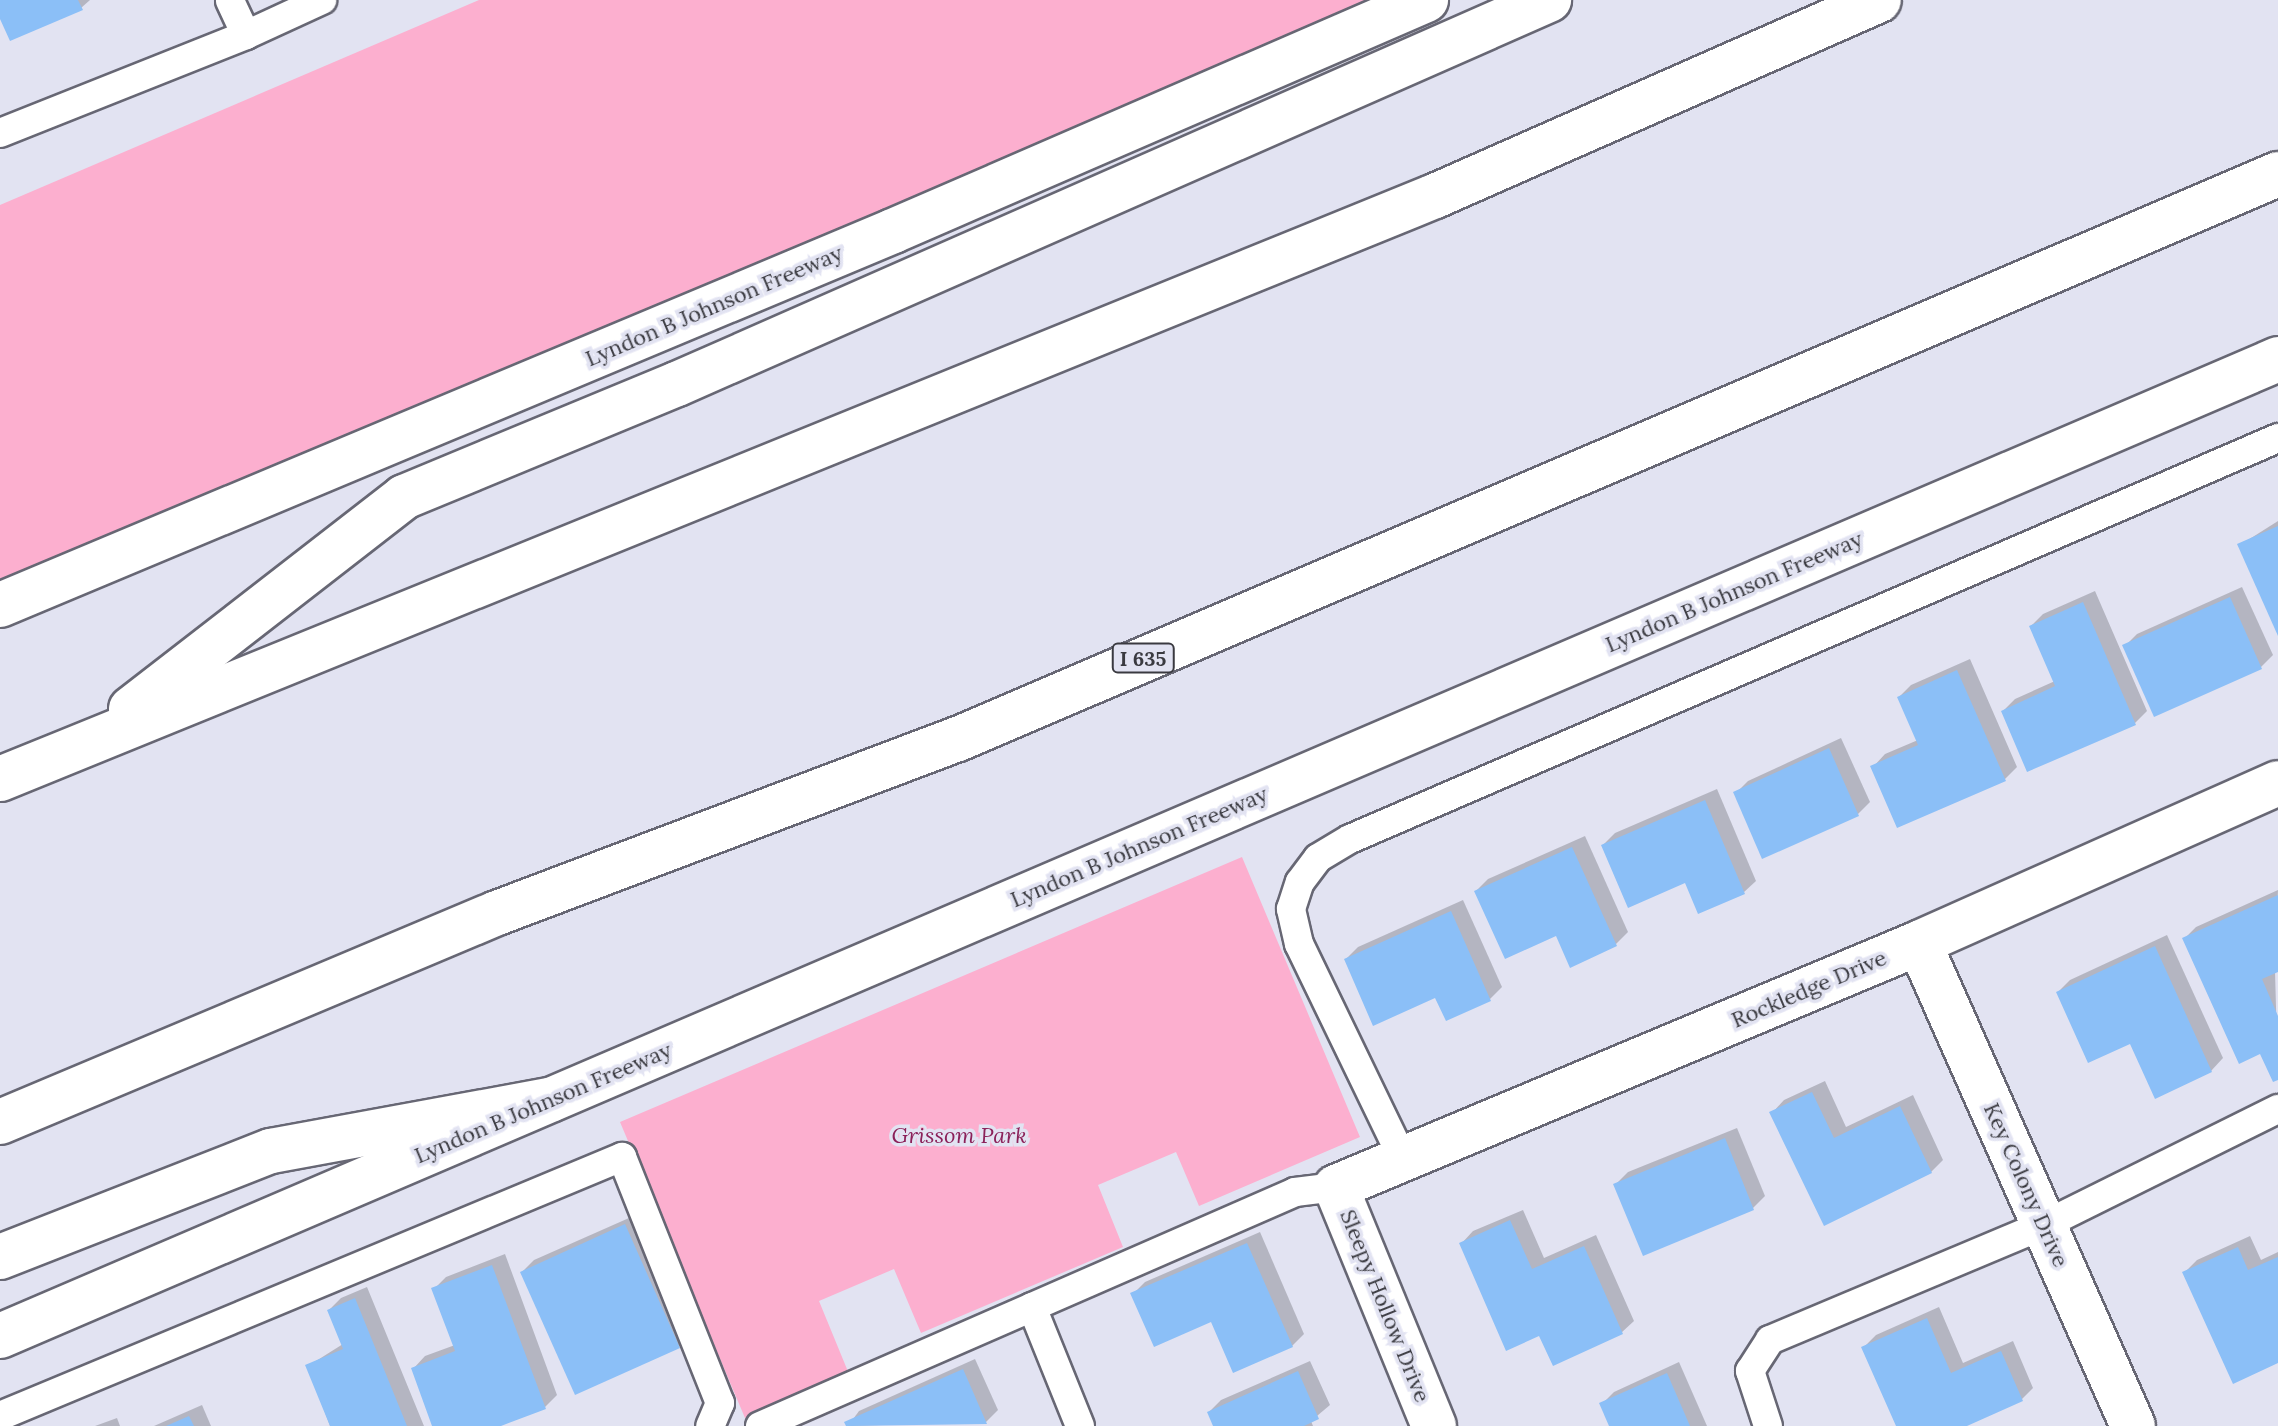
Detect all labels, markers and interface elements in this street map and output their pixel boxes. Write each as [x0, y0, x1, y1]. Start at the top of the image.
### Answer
street label: Lyndon B Johnson Freeway [582, 240, 846, 372]
street label: Lyndon B Johnson Freeway [1602, 526, 1866, 658]
road number: I 635 [1111, 642, 1175, 674]
street label: Lyndon B Johnson Freeway [1007, 781, 1271, 913]
street label: Rockledge Drive [1728, 944, 1890, 1034]
street label: Lyndon B Johnson Freeway [411, 1037, 675, 1169]
street label: Key Colony Drive [1978, 1099, 2074, 1271]
park label: Grissom Park [891, 1123, 1027, 1149]
street label: Sleepy Hollow Drive [1334, 1206, 1436, 1406]

